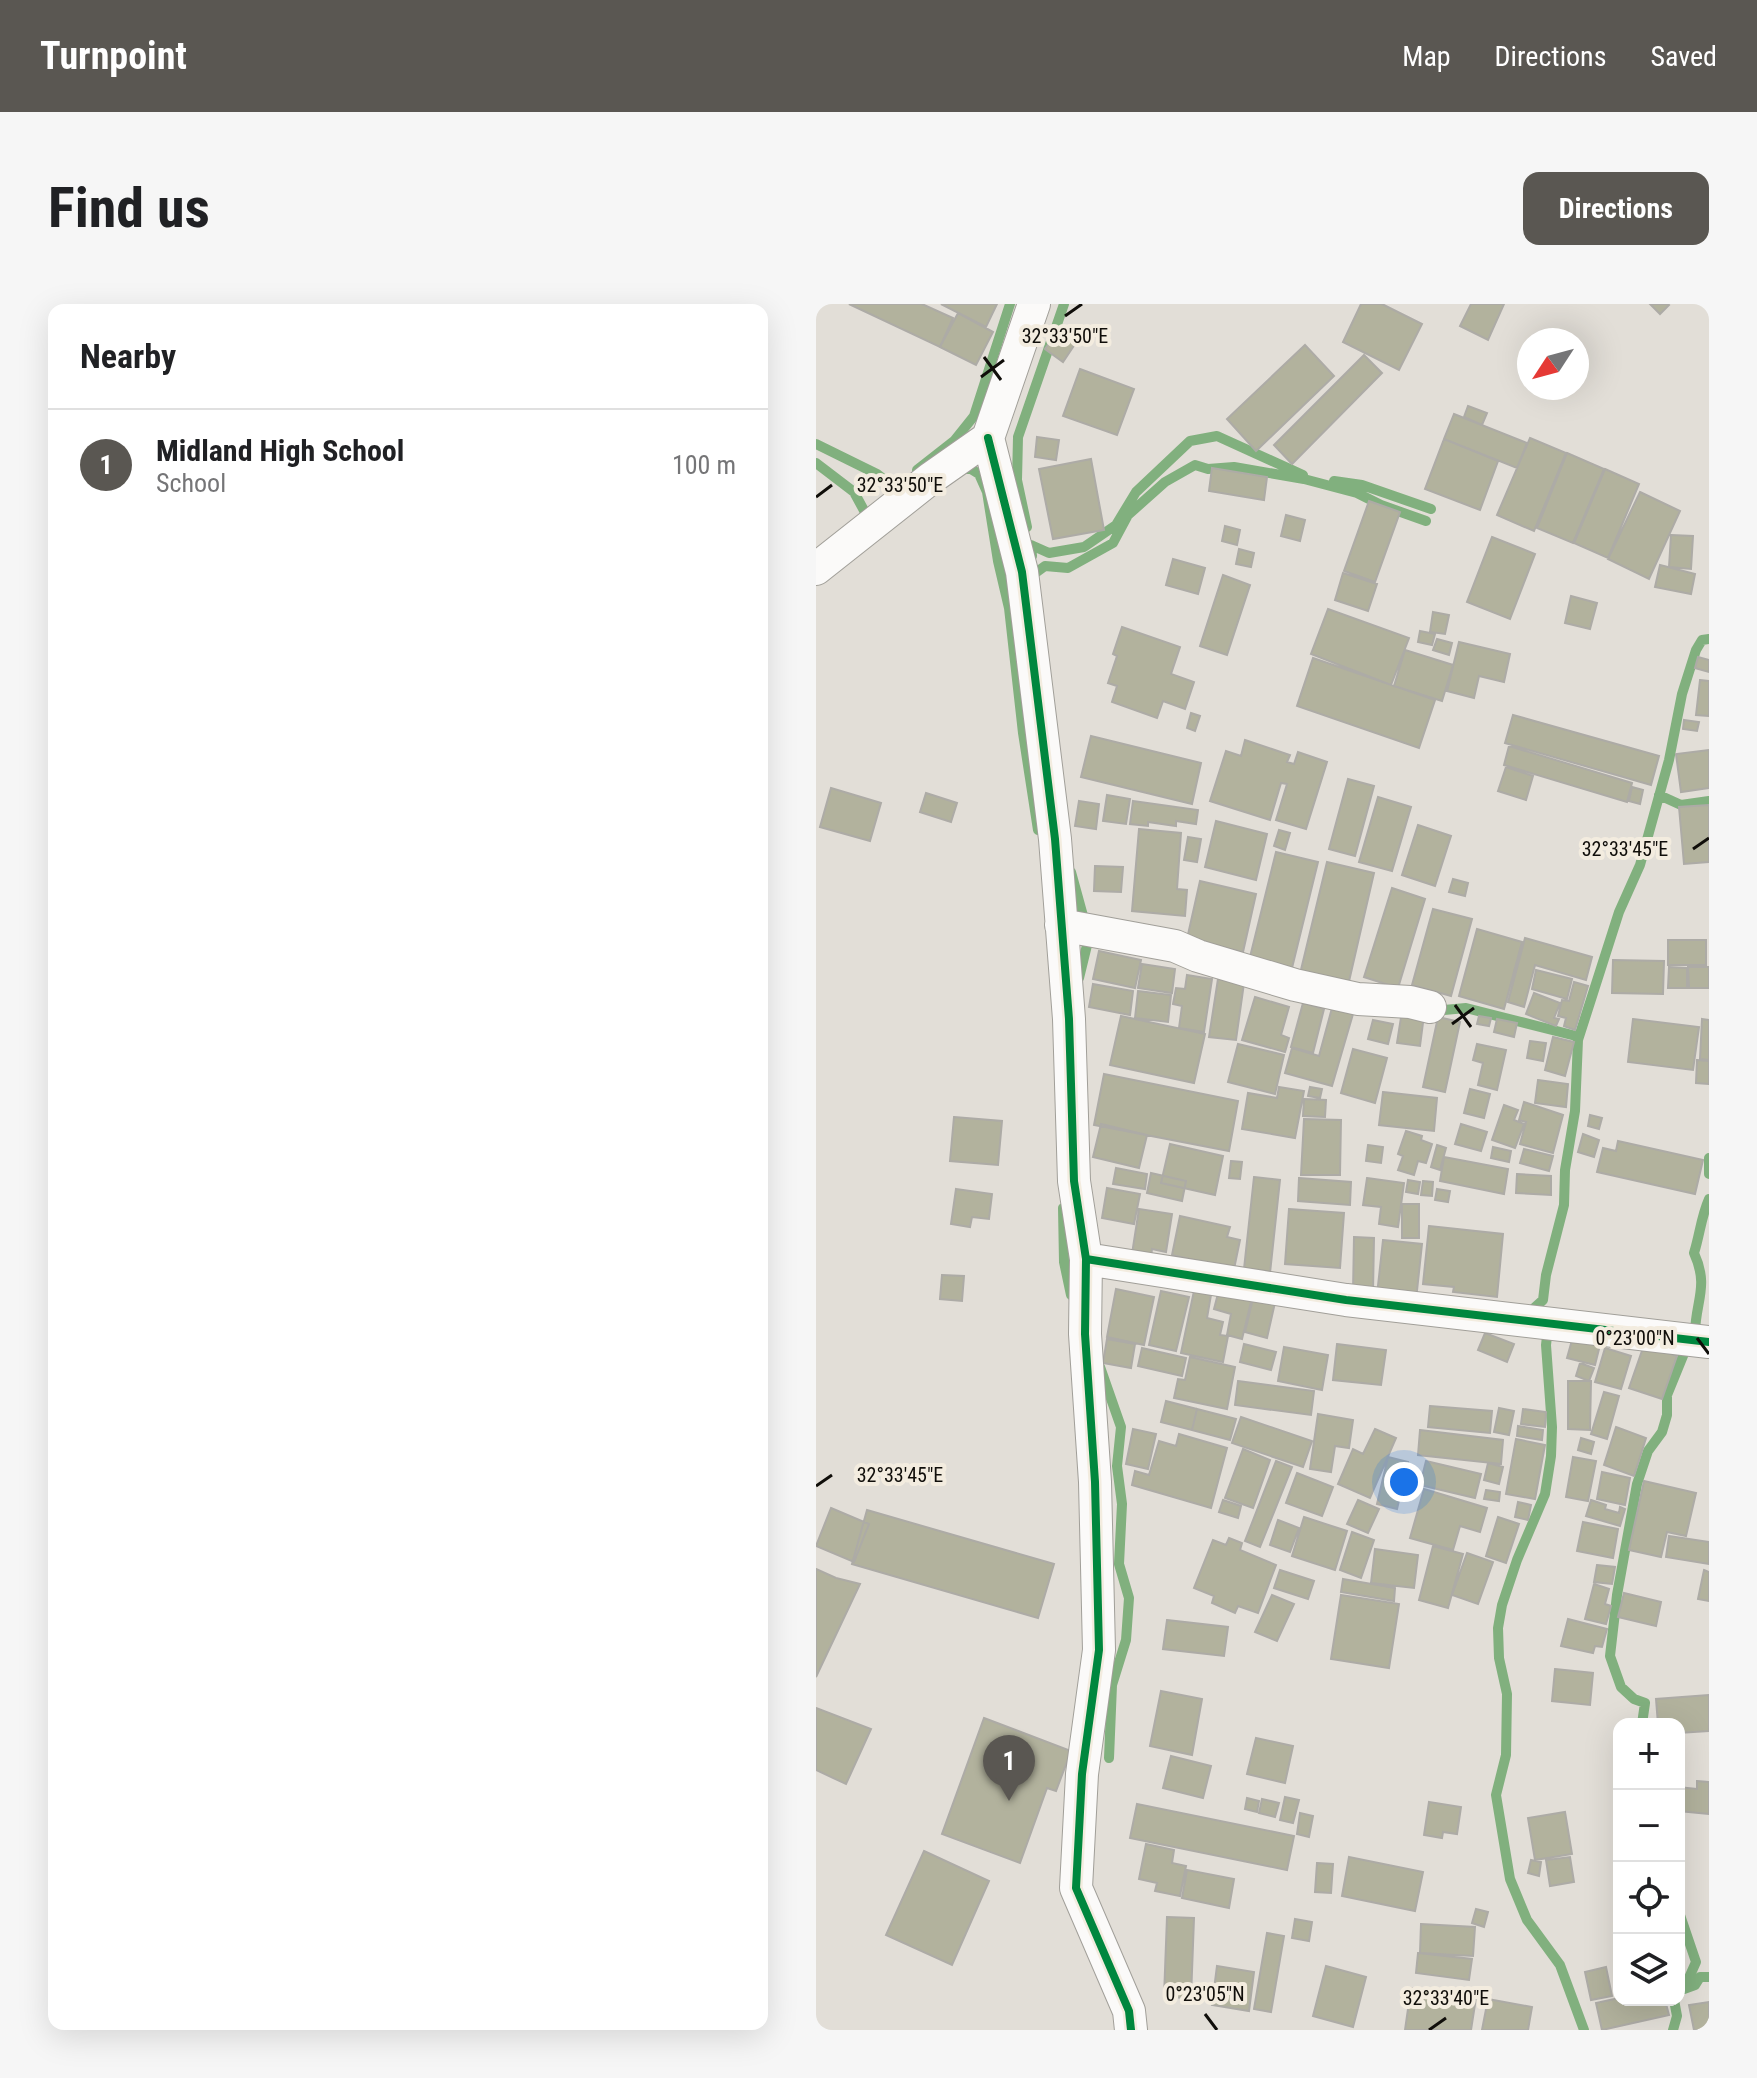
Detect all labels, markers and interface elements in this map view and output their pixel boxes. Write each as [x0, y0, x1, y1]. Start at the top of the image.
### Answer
text: Turnpoint [40, 34, 187, 78]
text: Map [1402, 40, 1451, 73]
text: Directions [1495, 40, 1606, 73]
text: Saved [1650, 40, 1717, 73]
button: Directions [1523, 172, 1709, 245]
text: Find us [48, 175, 210, 241]
text: 32°33'50"E [1022, 324, 1108, 348]
north arrow [1517, 328, 1589, 400]
text: Nearby [80, 336, 176, 376]
text: Midland High School [156, 433, 404, 468]
text: 1 [99, 450, 113, 480]
text: 100 m [672, 450, 736, 480]
text: School [156, 468, 226, 498]
text: 32°33'50"E [857, 473, 943, 497]
text: 32°33'45"E [1582, 837, 1668, 861]
text: 0°23'00"N [1595, 1326, 1675, 1350]
your location [1384, 1462, 1424, 1502]
text: 32°33'45"E [857, 1463, 943, 1487]
map controls [1613, 1718, 1685, 2006]
button: + [1613, 1718, 1685, 1790]
pin: 1 [983, 1735, 1035, 1801]
button: − [1613, 1790, 1685, 1862]
button: locate [1613, 1862, 1685, 1934]
button: layers [1613, 1934, 1685, 2006]
text: 0°23'05"N [1165, 1982, 1245, 2006]
text: 32°33'40"E [1403, 1986, 1489, 2010]

